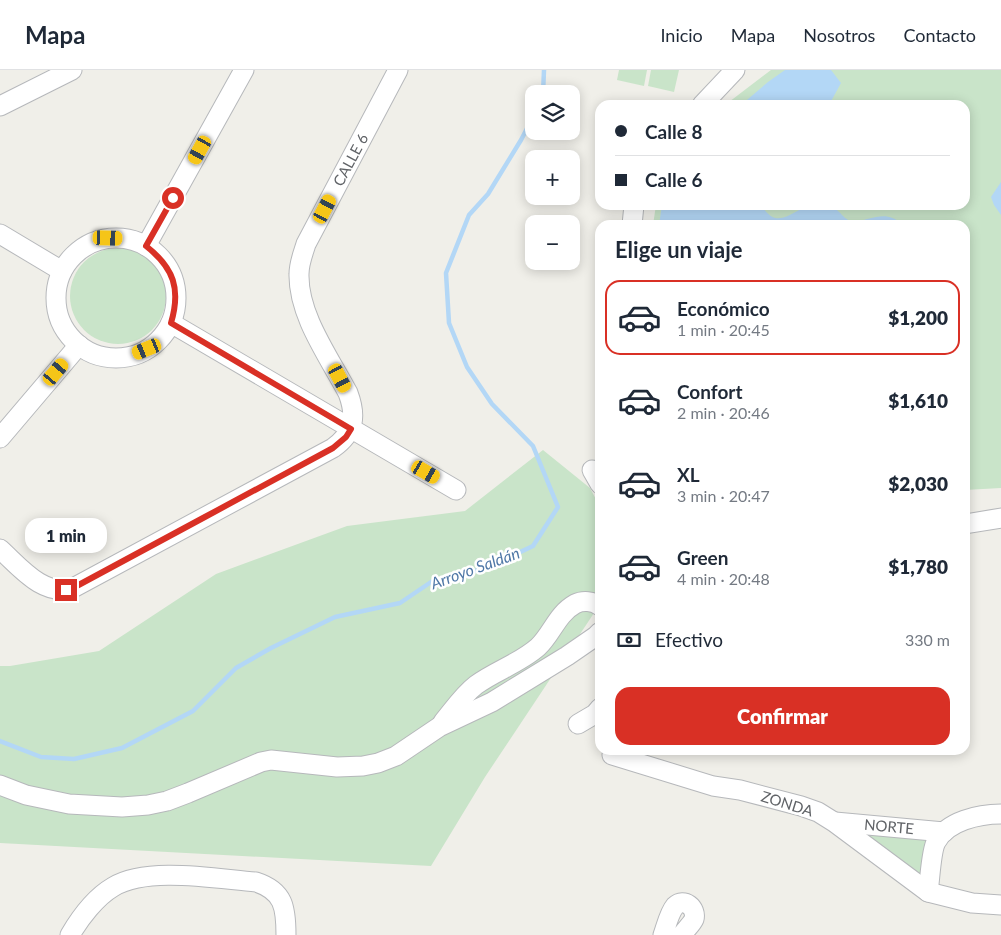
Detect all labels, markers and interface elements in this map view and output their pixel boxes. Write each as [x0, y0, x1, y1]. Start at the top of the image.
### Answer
text: Mapa [25, 20, 85, 49]
text: Inicio [660, 24, 703, 46]
text: Mapa [731, 24, 775, 46]
text: Nosotros [803, 24, 875, 46]
text: Contacto [903, 24, 976, 46]
map controls [525, 85, 580, 270]
button: layers [525, 85, 580, 140]
text: Calle 8 [645, 120, 702, 143]
street label: CALLE 6 [329, 130, 372, 189]
car [186, 133, 213, 167]
button: + [525, 150, 580, 205]
text: Calle 6 [645, 168, 702, 191]
route start [162, 187, 184, 209]
car [311, 192, 338, 226]
button: − [525, 215, 580, 270]
car [92, 230, 123, 246]
text: Elige un viaje [615, 236, 743, 263]
icon: car [617, 295, 662, 340]
text: Económico [677, 297, 770, 320]
text: $1,200 [888, 306, 948, 329]
text: 1 min · 20:45 [677, 320, 770, 339]
car [130, 336, 163, 362]
car [40, 356, 71, 388]
car [326, 361, 353, 395]
icon: car [617, 378, 662, 423]
text: Confort [677, 380, 742, 403]
text: $1,610 [888, 389, 948, 412]
text: 2 min · 20:46 [677, 403, 770, 422]
car [409, 458, 442, 486]
icon: car [617, 461, 662, 506]
text: XL [677, 463, 700, 486]
text: $2,030 [888, 472, 948, 495]
text: 3 min · 20:47 [677, 486, 770, 505]
callout: 1 min [25, 518, 107, 552]
text: 1 min [46, 526, 86, 545]
water label: Arroyo Saldán [427, 543, 522, 593]
icon: car [617, 544, 662, 589]
text: Green [677, 546, 728, 569]
text: $1,780 [888, 555, 948, 578]
text: 4 min · 20:48 [677, 569, 770, 588]
route end [55, 579, 77, 601]
icon: cash [615, 626, 643, 654]
text: Efectivo [655, 628, 723, 651]
text: 330 m [905, 630, 950, 649]
button: Confirmar [615, 687, 950, 745]
street label: ZONDA [759, 787, 816, 820]
street label: NORTE [863, 815, 915, 837]

